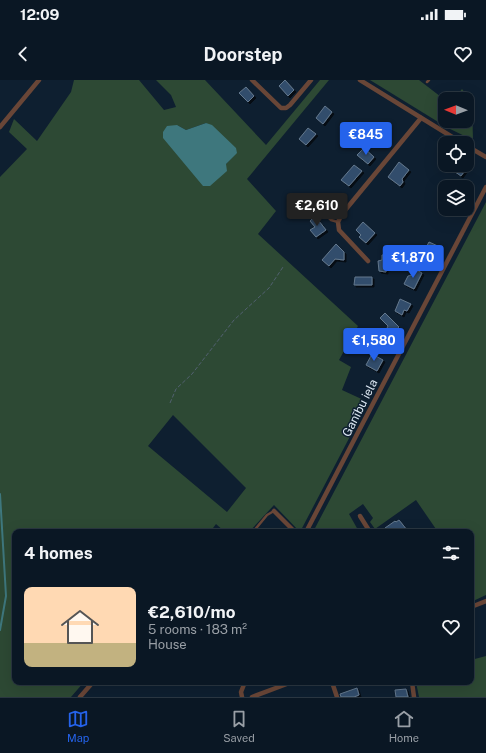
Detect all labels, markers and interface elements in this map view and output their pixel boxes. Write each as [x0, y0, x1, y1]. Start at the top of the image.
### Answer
text: 12:09 [20, 6, 60, 23]
icon: back [12, 43, 34, 65]
icon: heart [452, 43, 474, 65]
text: Doorstep [204, 44, 283, 65]
north arrow [438, 92, 474, 128]
map controls [438, 92, 474, 216]
pin: €845 [342, 122, 390, 156]
text: €845 [349, 127, 383, 142]
button: locate [438, 136, 474, 172]
button: layers [438, 180, 474, 216]
pin: €2,610 [284, 193, 350, 227]
text: €2,610 [296, 198, 338, 213]
pin: €1,870 [380, 245, 446, 279]
text: €1,870 [392, 250, 434, 265]
pin: €1,580 [341, 328, 407, 362]
text: €1,580 [352, 333, 396, 348]
street label: Ganību iela [339, 377, 381, 439]
icon: filters [440, 542, 462, 564]
text: 4 homes [24, 543, 93, 563]
text: €2,610/mo [148, 602, 236, 622]
icon: home [56, 603, 104, 651]
icon: heart [440, 616, 462, 638]
text: 5 rooms · 183 m² [148, 622, 247, 637]
text: House [148, 637, 187, 652]
tab: Map [67, 708, 89, 744]
tab: Saved [223, 708, 255, 744]
tab: Home [389, 708, 419, 744]

